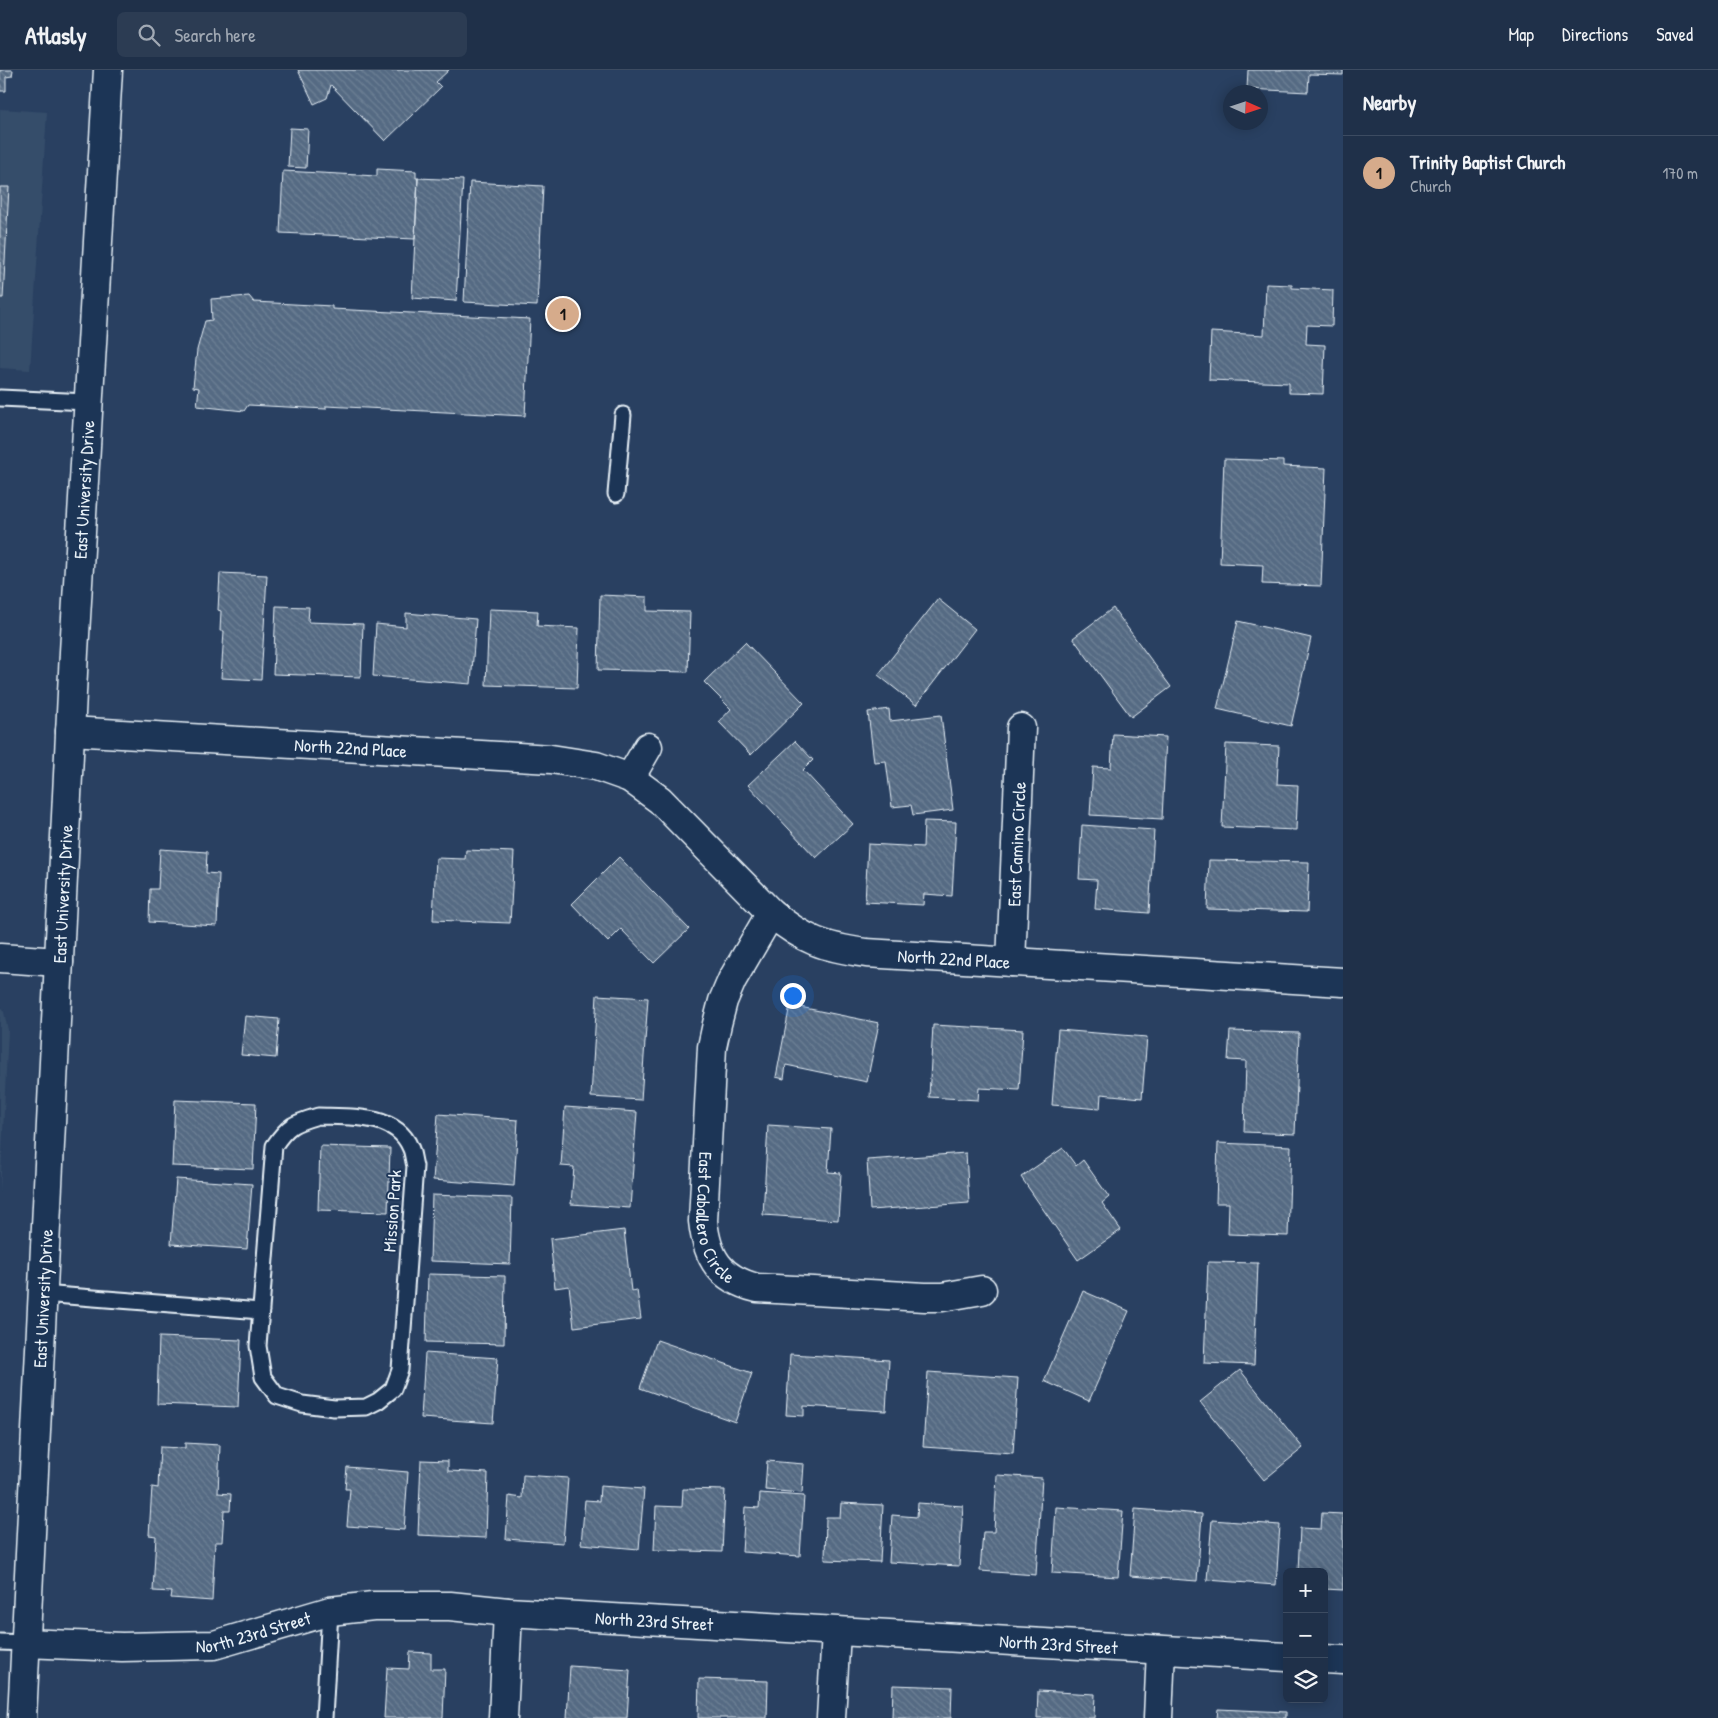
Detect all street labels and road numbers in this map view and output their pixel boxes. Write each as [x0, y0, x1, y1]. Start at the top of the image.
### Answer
street label: East University Drive [67, 420, 100, 559]
street label: North 22nd Place [294, 732, 407, 763]
street label: East Camino Circle [1001, 781, 1031, 907]
street label: East University Drive [46, 824, 78, 964]
street label: North 22nd Place [897, 942, 1011, 974]
street label: East Caballero Circle [690, 1151, 740, 1289]
street label: Mission Park [377, 1169, 407, 1253]
street label: East University Drive [27, 1229, 58, 1368]
street label: North 23rd Street [195, 1605, 314, 1658]
street label: North 23rd Street [594, 1605, 715, 1636]
street label: North 23rd Street [999, 1628, 1119, 1660]

